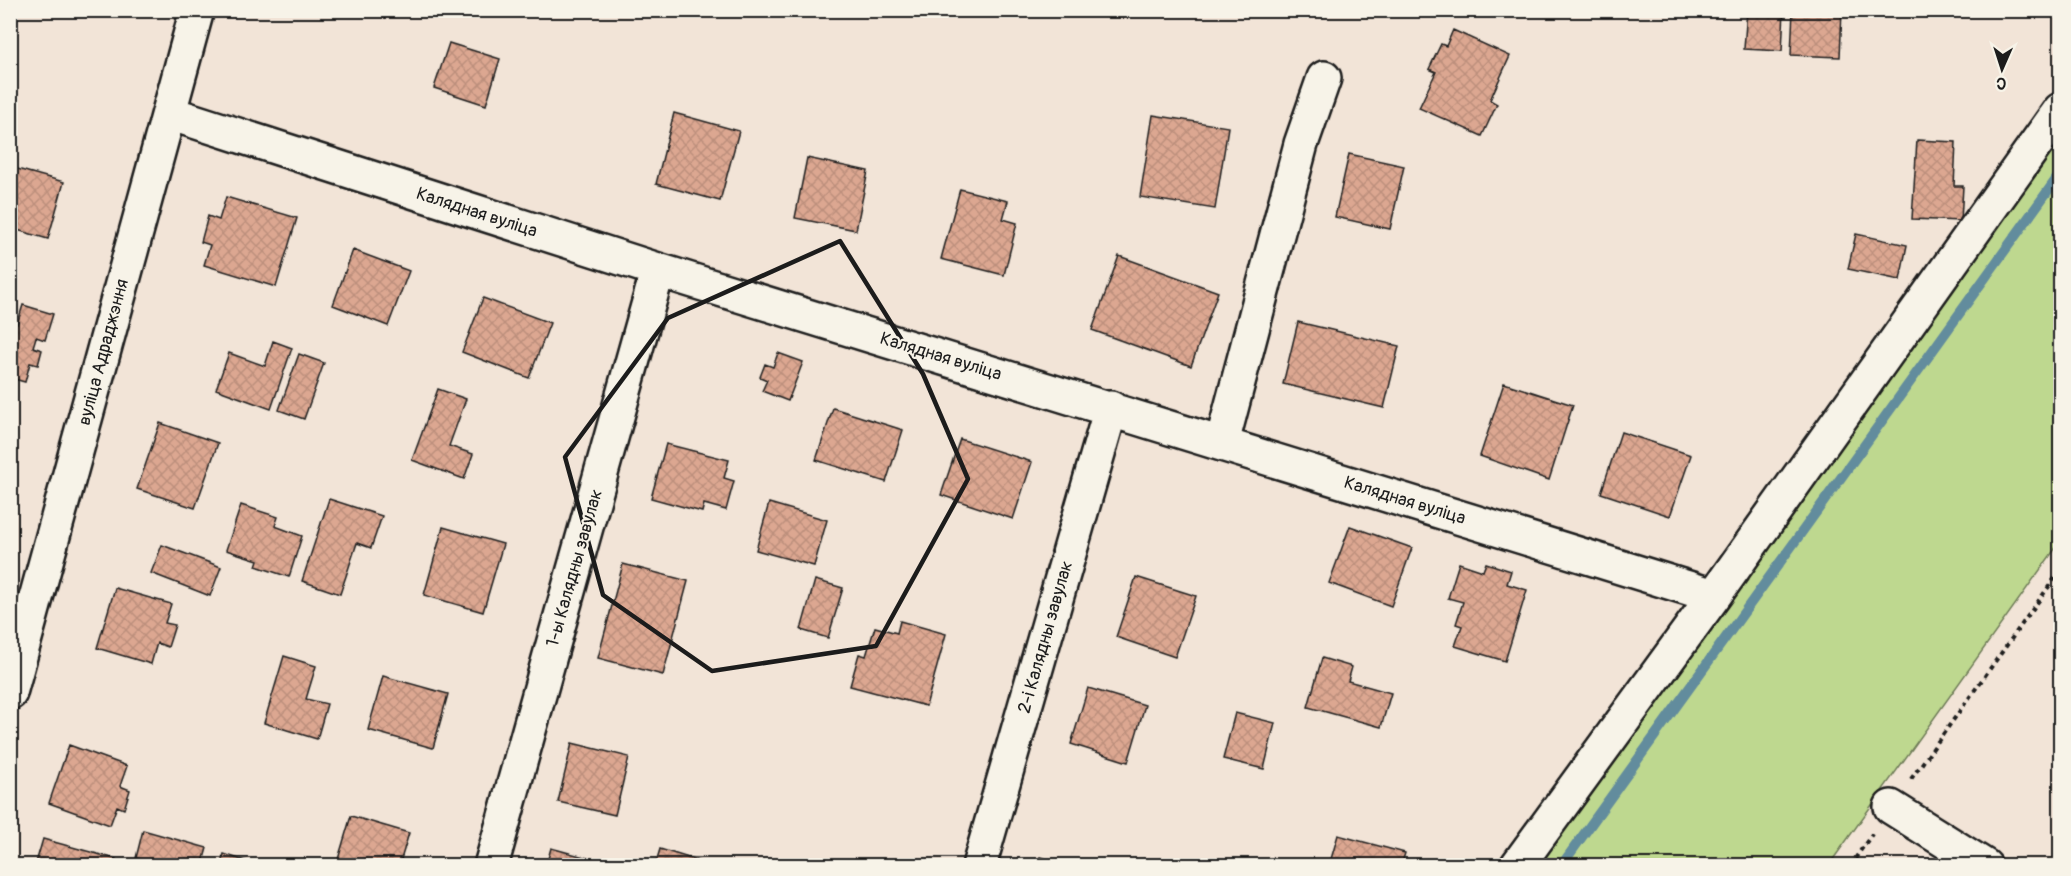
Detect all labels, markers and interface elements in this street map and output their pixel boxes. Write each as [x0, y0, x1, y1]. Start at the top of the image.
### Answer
north arrow [1972, 39, 2032, 99]
text: С [1996, 73, 2007, 93]
street label: Калядная вуліца [413, 182, 540, 243]
street label: вуліца Адраджэння [73, 276, 134, 428]
street label: Калядная вуліца [877, 327, 1004, 386]
street label: Калядная вуліца [1341, 471, 1468, 530]
street label: 1-ы Калядны завулак [541, 487, 608, 650]
street label: 2-і Калядны завулак [1013, 558, 1078, 716]

